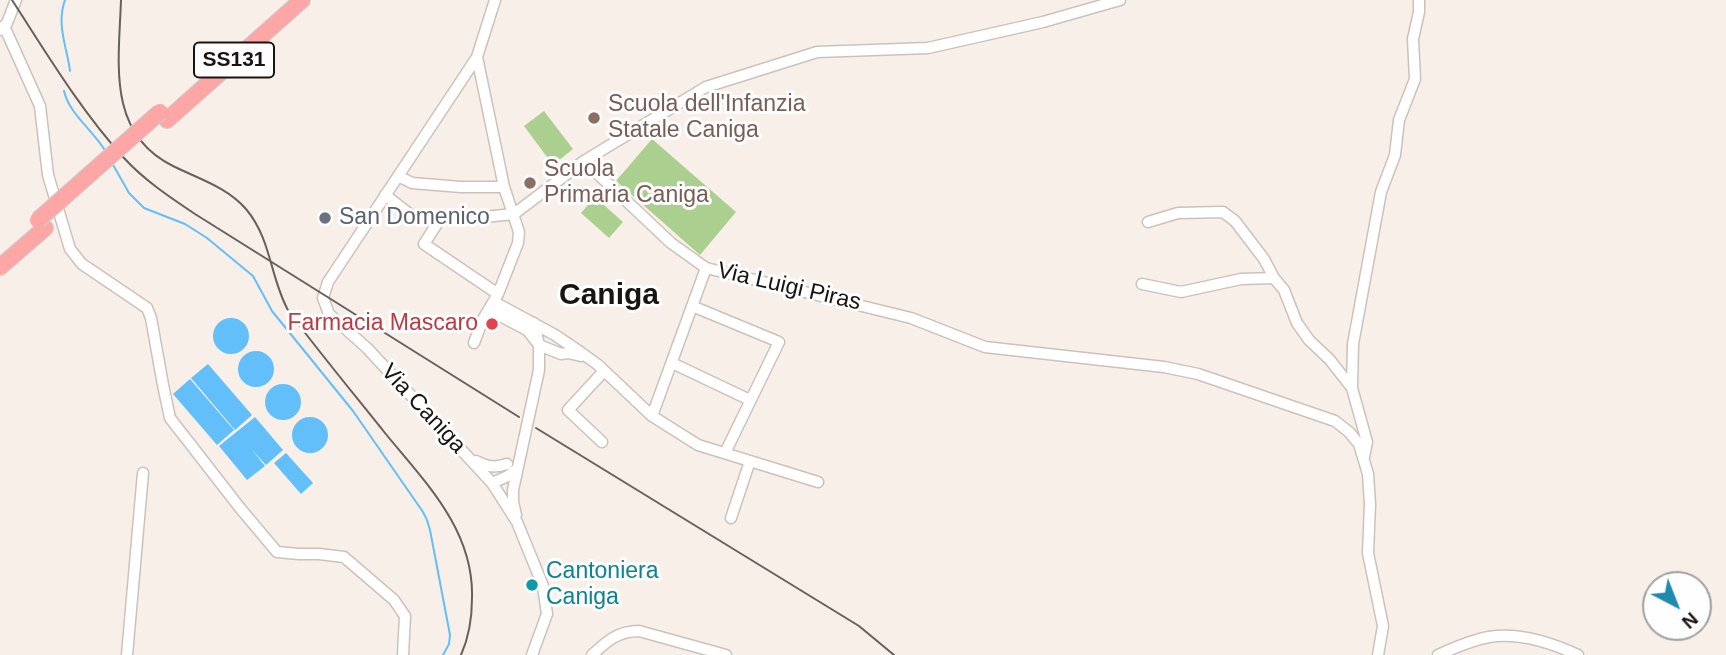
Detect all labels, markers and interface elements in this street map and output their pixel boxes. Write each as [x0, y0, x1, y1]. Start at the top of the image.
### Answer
road number: SS131 [194, 42, 274, 78]
place label: Scuola dell'Infanzia Statale Caniga [608, 91, 805, 145]
marker: Scuola dell'Infanzia Statale Caniga [586, 110, 602, 126]
place label: Scuola Primaria Caniga [544, 156, 709, 210]
marker: Scuola Primaria Caniga [522, 175, 538, 191]
place label: San Domenico [339, 204, 490, 232]
marker: San Domenico [317, 210, 333, 226]
street label: Via Luigi Piras [714, 257, 864, 317]
district label: Caniga [559, 278, 659, 314]
place label: Farmacia Mascaro [288, 310, 478, 338]
marker: Farmacia Mascaro [484, 316, 500, 332]
street label: Via Caniga [375, 359, 471, 459]
place label: Cantoniera Caniga [546, 558, 659, 612]
north arrow [1642, 571, 1712, 641]
marker: Cantoniera Caniga [524, 577, 540, 593]
text: N [1678, 608, 1702, 633]

